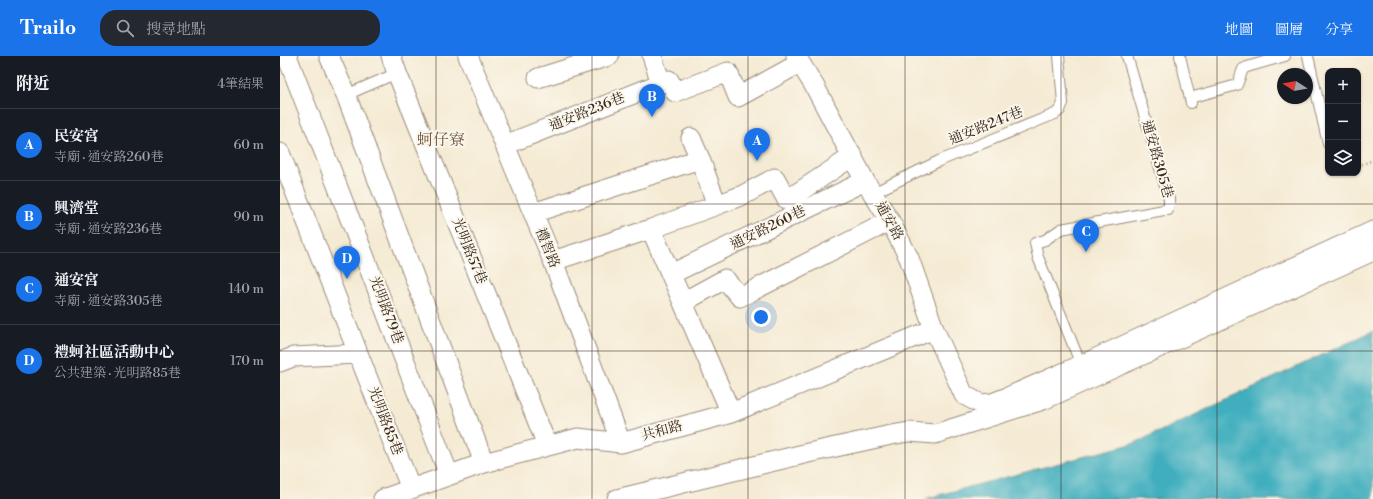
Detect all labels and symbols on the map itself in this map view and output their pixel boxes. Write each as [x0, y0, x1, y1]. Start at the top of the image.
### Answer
north arrow [1277, 68, 1313, 104]
pin: B [639, 84, 665, 117]
street label: 通安路236巷 [546, 89, 628, 135]
street label: 通安路247巷 [946, 103, 1026, 149]
street label: 通安路305巷 [1137, 118, 1177, 200]
pin: A [744, 128, 770, 161]
district label: 蚵仔寮 [417, 130, 465, 150]
street label: 通安路 [871, 198, 907, 244]
street label: 通安路260巷 [727, 202, 809, 254]
street label: 光明路57巷 [447, 215, 491, 287]
pin: C [1073, 219, 1099, 252]
street label: 禮智路 [531, 225, 563, 271]
pin: D [334, 246, 360, 279]
street label: 光明路79巷 [365, 273, 407, 347]
your location [751, 307, 771, 327]
street label: 光明路85巷 [364, 384, 406, 458]
street label: 共和路 [639, 417, 685, 445]

